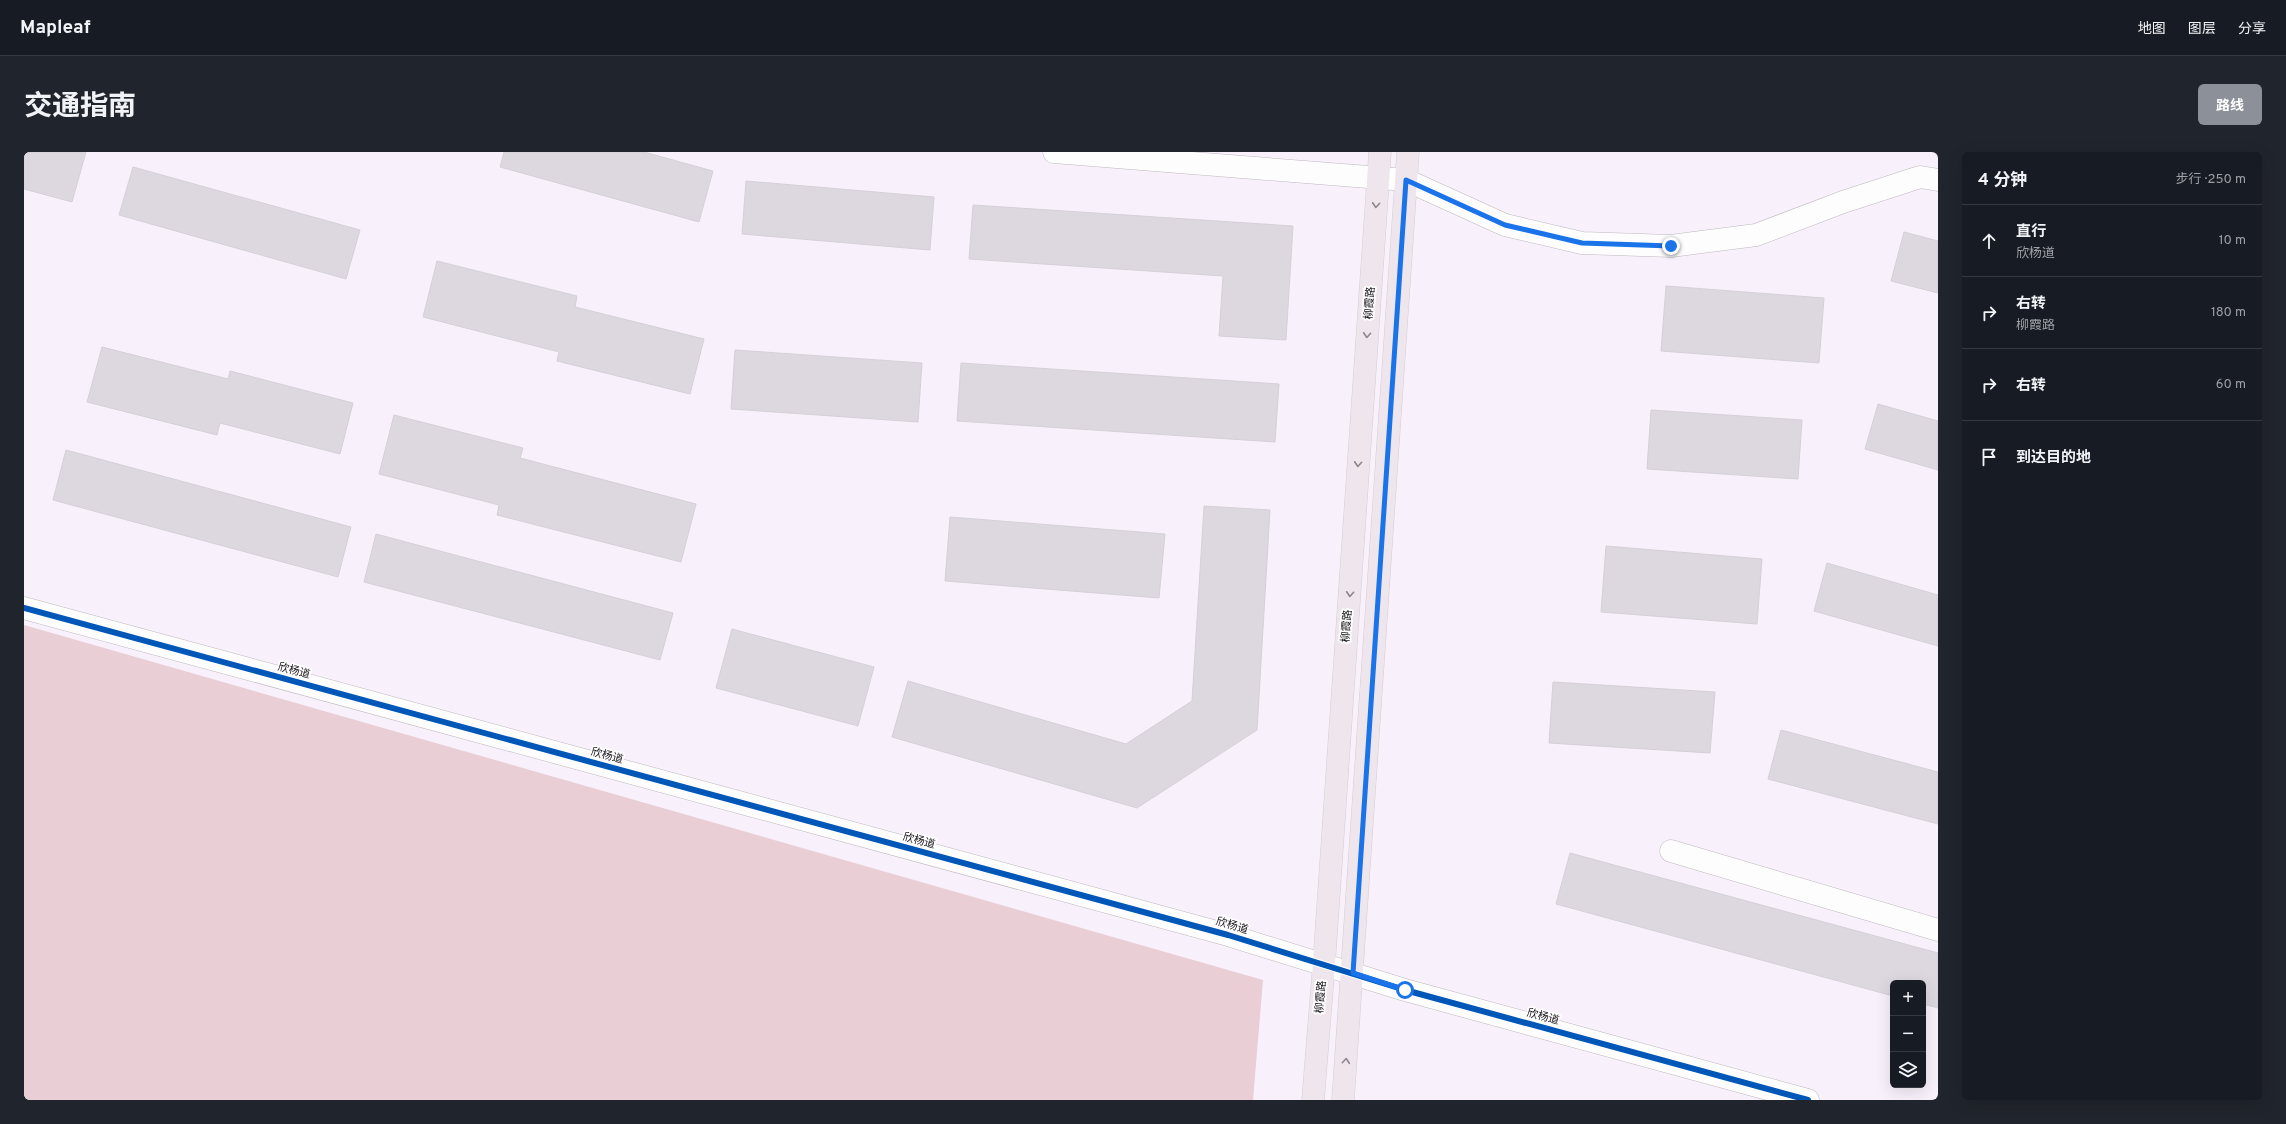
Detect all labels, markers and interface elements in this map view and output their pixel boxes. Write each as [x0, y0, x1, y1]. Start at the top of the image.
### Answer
text: Mapleaf [20, 16, 91, 40]
text: 地图 [2138, 21, 2166, 38]
text: 图层 [2188, 21, 2216, 38]
text: 分享 [2238, 21, 2266, 38]
button: 路线 [2198, 84, 2262, 125]
text: 交通指南 [24, 90, 136, 126]
text: 4 分钟 [1978, 170, 2027, 192]
text: 步行 · 250 m [2175, 172, 2246, 188]
one-way arrow [1372, 202, 1381, 208]
text: 直行 [2016, 223, 2046, 242]
icon: ahead [1978, 230, 2000, 252]
text: 10 m [2219, 233, 2246, 249]
route end [1662, 237, 1680, 255]
text: 欣杨道 [2016, 246, 2055, 262]
street label: 柳霞路 [1362, 286, 1378, 320]
text: 右转 [2016, 295, 2046, 314]
icon: right [1978, 302, 2000, 324]
text: 180 m [2211, 305, 2246, 321]
text: 柳霞路 [2016, 318, 2055, 334]
one-way arrow [1363, 332, 1372, 338]
icon: right [1978, 374, 2000, 396]
text: 右转 [2016, 377, 2046, 396]
text: 60 m [2216, 377, 2246, 393]
icon: arrive [1978, 446, 2000, 468]
text: 到达目的地 [2016, 449, 2091, 468]
one-way arrow [1354, 461, 1363, 467]
one-way arrow [1345, 591, 1354, 597]
street label: 柳霞路 [1339, 609, 1355, 643]
street label: 欣杨道 [276, 660, 312, 682]
street label: 欣杨道 [589, 745, 625, 767]
street label: 欣杨道 [901, 830, 937, 852]
street label: 欣杨道 [1214, 915, 1250, 937]
street label: 柳霞路 [1313, 980, 1329, 1014]
map controls [1890, 980, 1926, 1088]
button: + [1890, 980, 1926, 1016]
route start [1396, 981, 1414, 999]
street label: 欣杨道 [1525, 1006, 1561, 1028]
button: − [1890, 1016, 1926, 1052]
button: layers [1890, 1052, 1926, 1088]
one-way arrow [1341, 1058, 1350, 1064]

